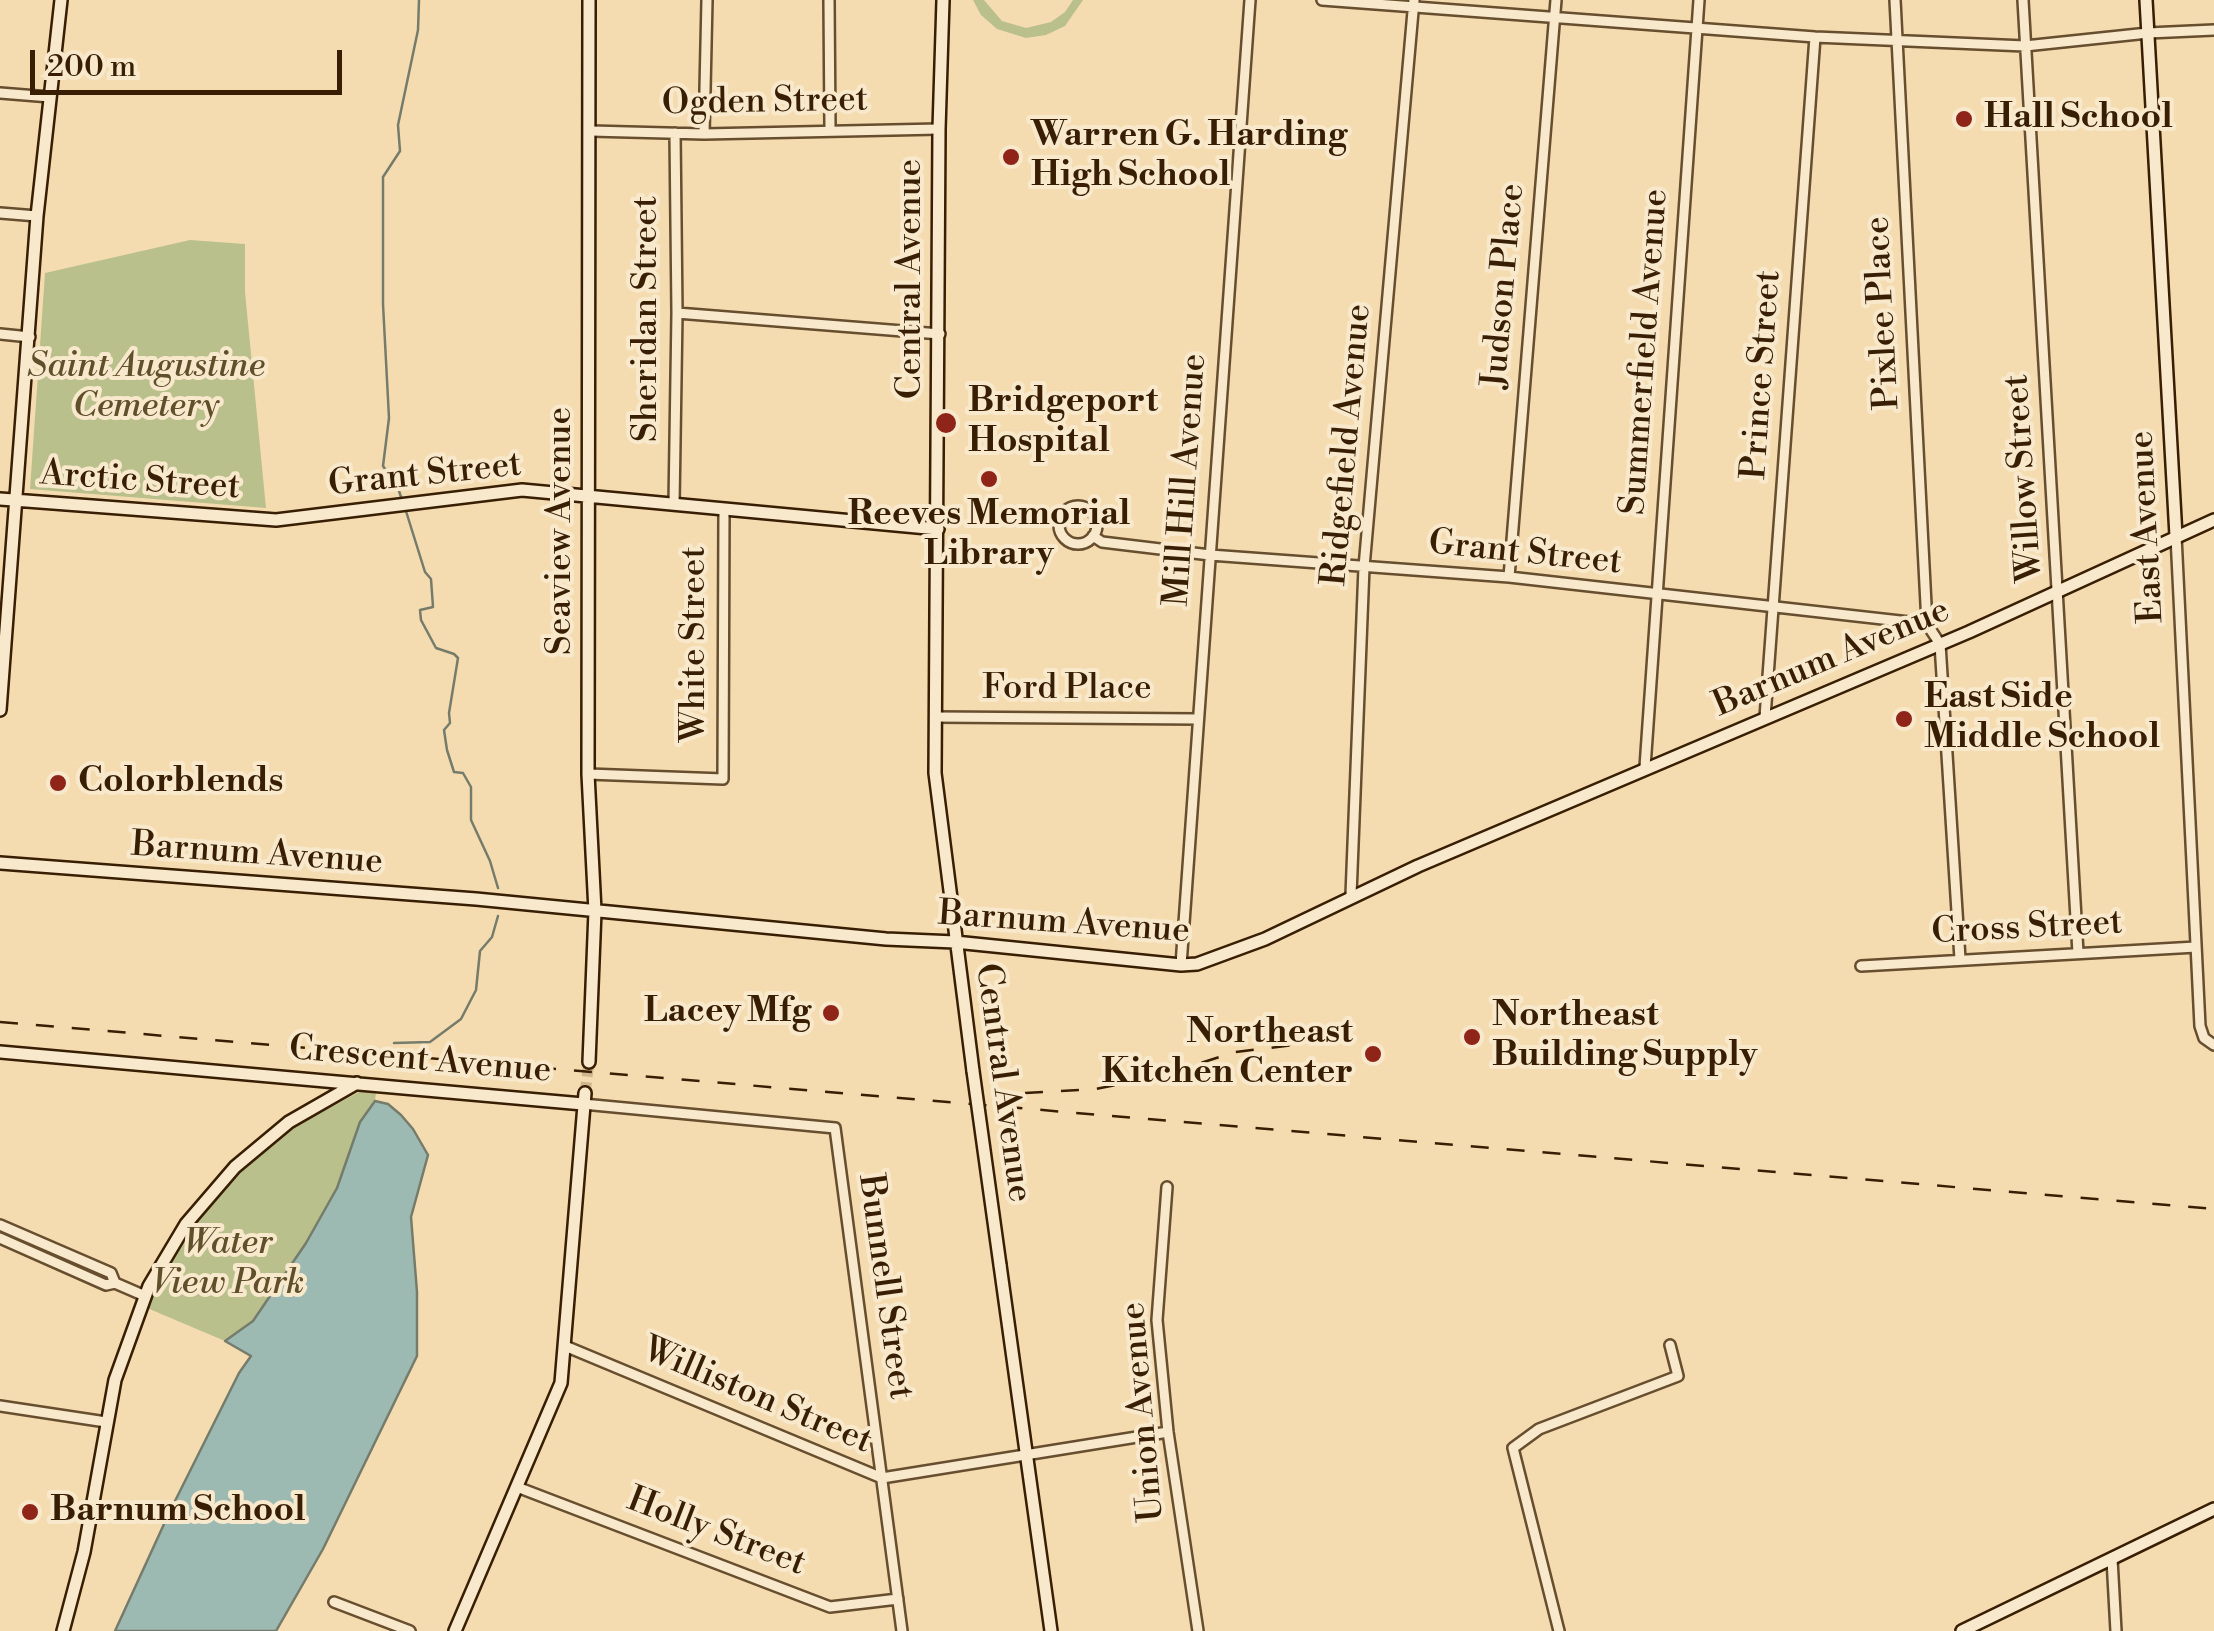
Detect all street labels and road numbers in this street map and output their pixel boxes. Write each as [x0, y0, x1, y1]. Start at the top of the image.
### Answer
street label: Ogden Street [662, 80, 868, 126]
street label: Central Avenue [891, 159, 933, 399]
street label: Judson Place [1475, 182, 1535, 390]
street label: Summerfield Avenue [1614, 187, 1678, 517]
street label: Sheridan Street [627, 196, 669, 442]
street label: Pixlee Place [1858, 215, 1910, 411]
street label: Prince Street [1735, 269, 1791, 481]
street label: Ridgefield Avenue [1315, 302, 1381, 588]
street label: Mill Hill Avenue [1157, 352, 1217, 608]
street label: Willow Street [1997, 373, 2053, 583]
street label: Seaview Avenue [541, 407, 583, 655]
street label: East Avenue [2122, 430, 2174, 624]
street label: Grant Street [326, 445, 524, 507]
street label: Arctic Street [39, 454, 241, 510]
street label: Grant Street [1426, 523, 1624, 585]
street label: White Street [675, 546, 717, 742]
street label: Barnum Avenue [1708, 590, 1956, 728]
street label: Ford Place [982, 669, 1152, 711]
street label: Barnum Avenue [130, 825, 384, 885]
street label: Barnum Avenue [937, 894, 1191, 954]
street label: Cross Street [1930, 903, 2124, 955]
street label: Central Avenue [964, 961, 1040, 1205]
street label: Crescent Avenue [287, 1029, 553, 1093]
street label: Bunnell Street [847, 1172, 921, 1402]
street label: Union Avenue [1113, 1300, 1175, 1524]
street label: Williston Street [636, 1330, 878, 1464]
street label: Holly Street [621, 1480, 811, 1586]

